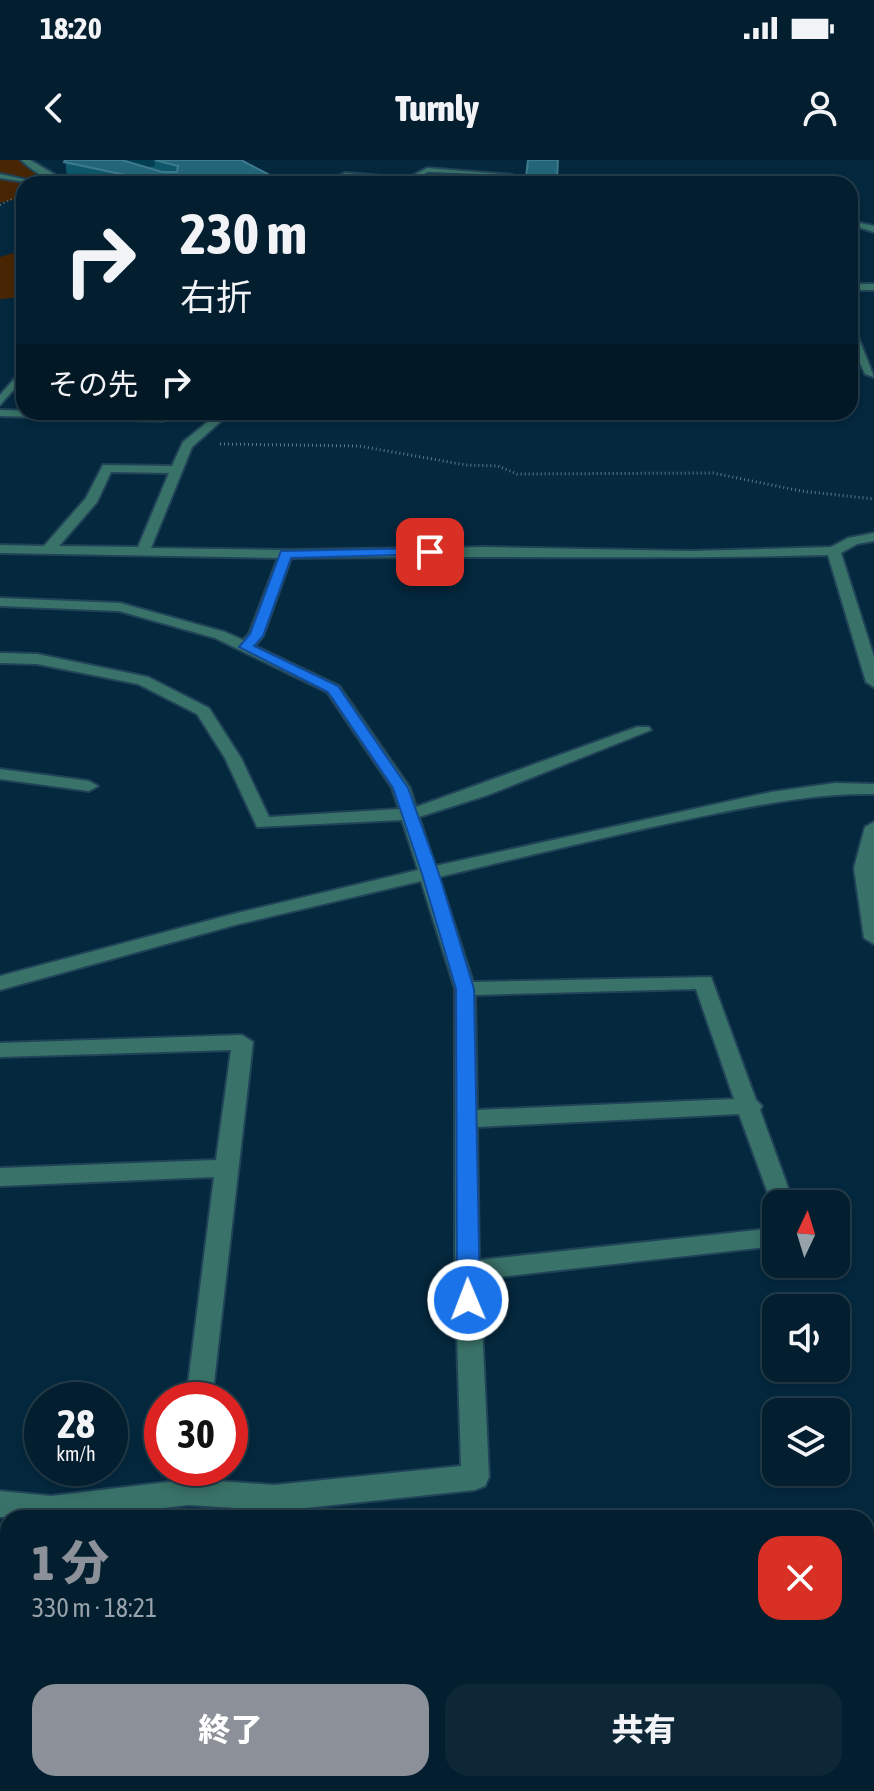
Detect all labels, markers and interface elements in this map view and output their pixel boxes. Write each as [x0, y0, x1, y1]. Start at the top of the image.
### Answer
text: 18:20 [40, 11, 102, 45]
icon: back [32, 86, 76, 130]
icon: person [798, 86, 842, 130]
text: Turnly [395, 87, 479, 129]
text: 230 m [180, 202, 307, 266]
icon: right [48, 208, 152, 312]
text: 右折 [180, 276, 252, 318]
icon: right [154, 360, 198, 404]
text: その先 [48, 367, 138, 401]
pin [396, 518, 464, 586]
icon: arrive [408, 530, 452, 574]
north arrow [762, 1190, 850, 1278]
map controls [762, 1190, 850, 1486]
position arrow [426, 1258, 510, 1342]
button: sound [762, 1294, 850, 1382]
speed limit sign: 30 [144, 1382, 248, 1486]
button: layers [762, 1398, 850, 1486]
text: 28 [57, 1401, 95, 1446]
text: km/h [56, 1442, 96, 1465]
text: 1 分 [32, 1535, 109, 1590]
button: close [758, 1536, 842, 1620]
text: 330 m · 18:21 [32, 1593, 157, 1623]
button: 終了 [32, 1684, 429, 1776]
button: 共有 [445, 1684, 842, 1776]

